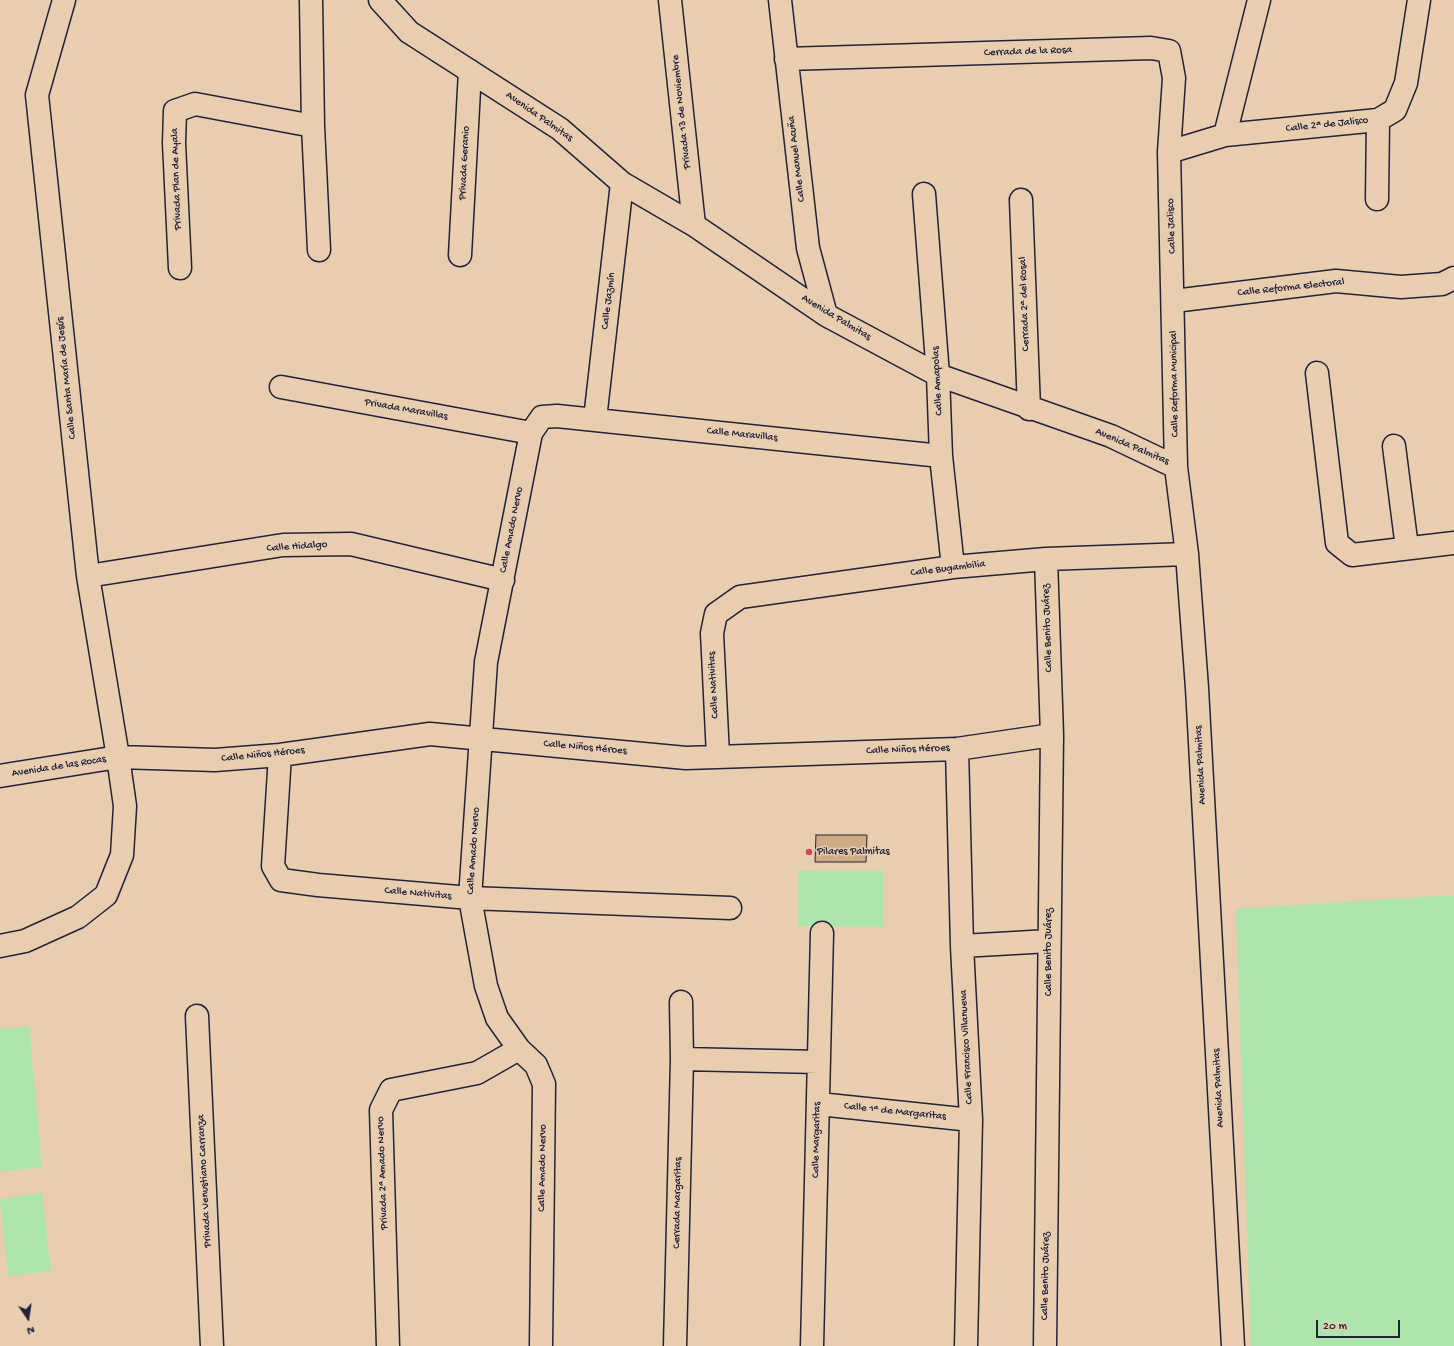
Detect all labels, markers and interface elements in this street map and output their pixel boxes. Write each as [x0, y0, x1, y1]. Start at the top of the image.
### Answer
street label: Cerrada de la Rosa [984, 44, 1072, 60]
street label: Privada 13 de Noviembre [669, 54, 695, 170]
street label: Avenida Palmitas [503, 89, 575, 145]
street label: Calle 2ª de Jalisco [1285, 114, 1369, 136]
street label: Calle Manuel Acuña [785, 115, 809, 203]
street label: Privada Geranio [456, 126, 474, 200]
street label: Privada Plan de Ayala [169, 128, 185, 230]
street label: Calle Jalisco [1164, 198, 1180, 254]
street label: Cerrada 2ª del Rosal [1017, 257, 1033, 351]
street label: Calle Jazmín [599, 272, 619, 330]
street label: Calle Reforma Electoral [1237, 276, 1345, 300]
street label: Avenida Palmitas [799, 292, 873, 344]
street label: Calle Santa María de Jesús [54, 316, 80, 440]
street label: Calle Reforma Municipal [1167, 331, 1183, 437]
street label: Calle Amapolas [930, 346, 946, 416]
street label: Privada Maravillas [363, 396, 449, 424]
street label: Calle Maravillas [706, 425, 778, 445]
street label: Avenida Palmitas [1093, 425, 1171, 469]
street label: Calle Amado Nervo [497, 486, 527, 574]
street label: Calle Hidalgo [266, 538, 328, 556]
street label: Calle Bugambilia [910, 558, 986, 580]
street label: Calle Benito Juárez [1040, 584, 1056, 672]
street label: Calle Nativitas [706, 651, 722, 719]
street label: Avenida Palmitas [1192, 725, 1210, 805]
street label: Calle Niños Héroes [543, 738, 627, 758]
street label: Calle Niños Héroes [866, 742, 950, 758]
street label: Calle Niños Héroes [221, 744, 305, 766]
street label: Avenida de las Rocas [11, 753, 107, 781]
street label: Calle Amado Nervo [464, 807, 484, 895]
place label: Pilares Palmitas [817, 845, 890, 859]
marker: Pilares Palmitas [804, 847, 814, 857]
street label: Calle Nativitas [384, 884, 452, 904]
street label: Calle Benito Juárez [1042, 908, 1056, 996]
street label: Calle Francisco Villanueva [957, 989, 977, 1105]
street label: Avenida Palmitas [1210, 1048, 1228, 1128]
street label: Calle 1ª de Margaritas [843, 1100, 947, 1124]
street label: Calle Margaritas [810, 1102, 824, 1178]
street label: Privada Venustiano Carranza [195, 1114, 215, 1248]
street label: Privada 2ª Amado Nervo [374, 1116, 392, 1230]
street label: Calle Amado Nervo [536, 1124, 550, 1212]
street label: Cerrada Margaritas [671, 1157, 685, 1249]
street label: Calle Benito Juárez [1039, 1232, 1053, 1320]
north arrow [8, 1298, 48, 1338]
scale bar [1318, 1312, 1402, 1338]
text: 20 m [1323, 1320, 1347, 1334]
text: N [26, 1323, 36, 1336]

